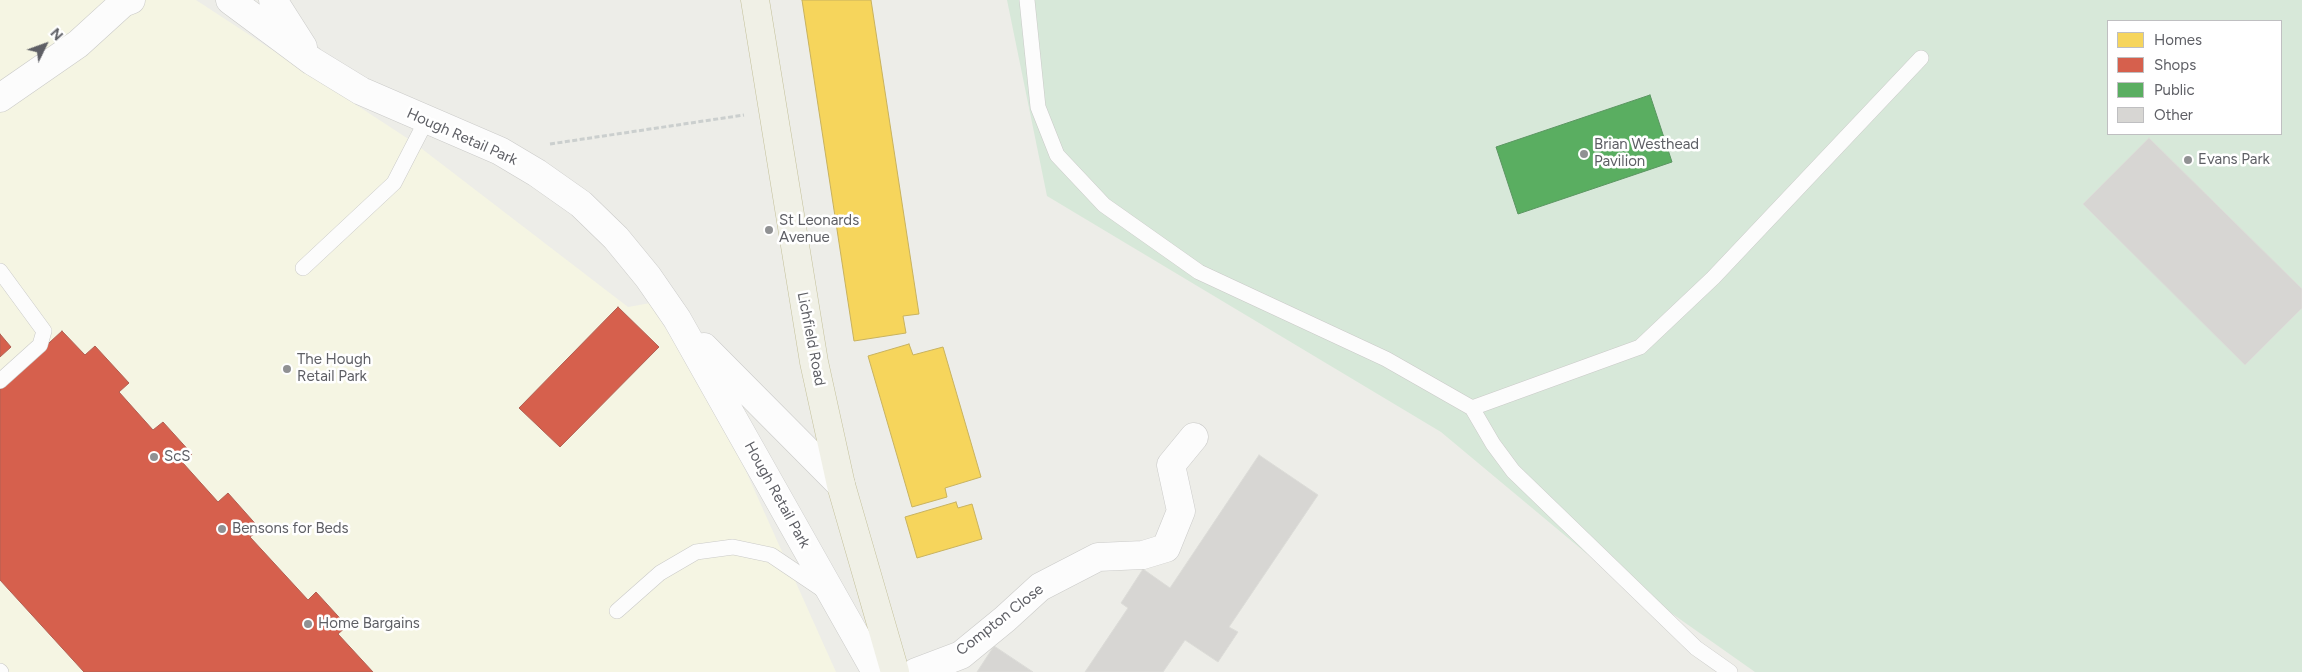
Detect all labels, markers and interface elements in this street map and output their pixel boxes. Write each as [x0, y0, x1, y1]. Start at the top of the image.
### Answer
north arrow [20, 20, 70, 70]
legend [2107, 20, 2282, 135]
text: N [47, 25, 66, 44]
text: Homes [2154, 31, 2202, 49]
text: Shops [2154, 56, 2196, 74]
text: Public [2154, 81, 2195, 99]
street label: Hough Retail Park [404, 105, 520, 169]
text: Other [2154, 106, 2193, 124]
place label: Brian Westhead Pavilion [1594, 136, 1699, 171]
marker: Brian Westhead Pavilion [1578, 148, 1590, 160]
place label: Evans Park [2198, 151, 2270, 169]
marker: Evans Park [2182, 154, 2194, 166]
place label: St Leonards Avenue [779, 212, 859, 247]
marker: St Leonards Avenue [763, 224, 775, 236]
street label: Lichfield Road [793, 291, 829, 387]
place label: The Hough Retail Park [297, 351, 371, 386]
marker: The Hough Retail Park [281, 363, 293, 375]
street label: Hough Retail Park [740, 439, 814, 551]
place label: ScS [164, 448, 191, 466]
marker: ScS [148, 451, 160, 463]
place label: Bensons for Beds [232, 520, 349, 538]
marker: Bensons for Beds [216, 523, 228, 535]
street label: Compton Close [953, 580, 1047, 660]
place label: Home Bargains [318, 615, 420, 633]
marker: Home Bargains [302, 618, 314, 630]

